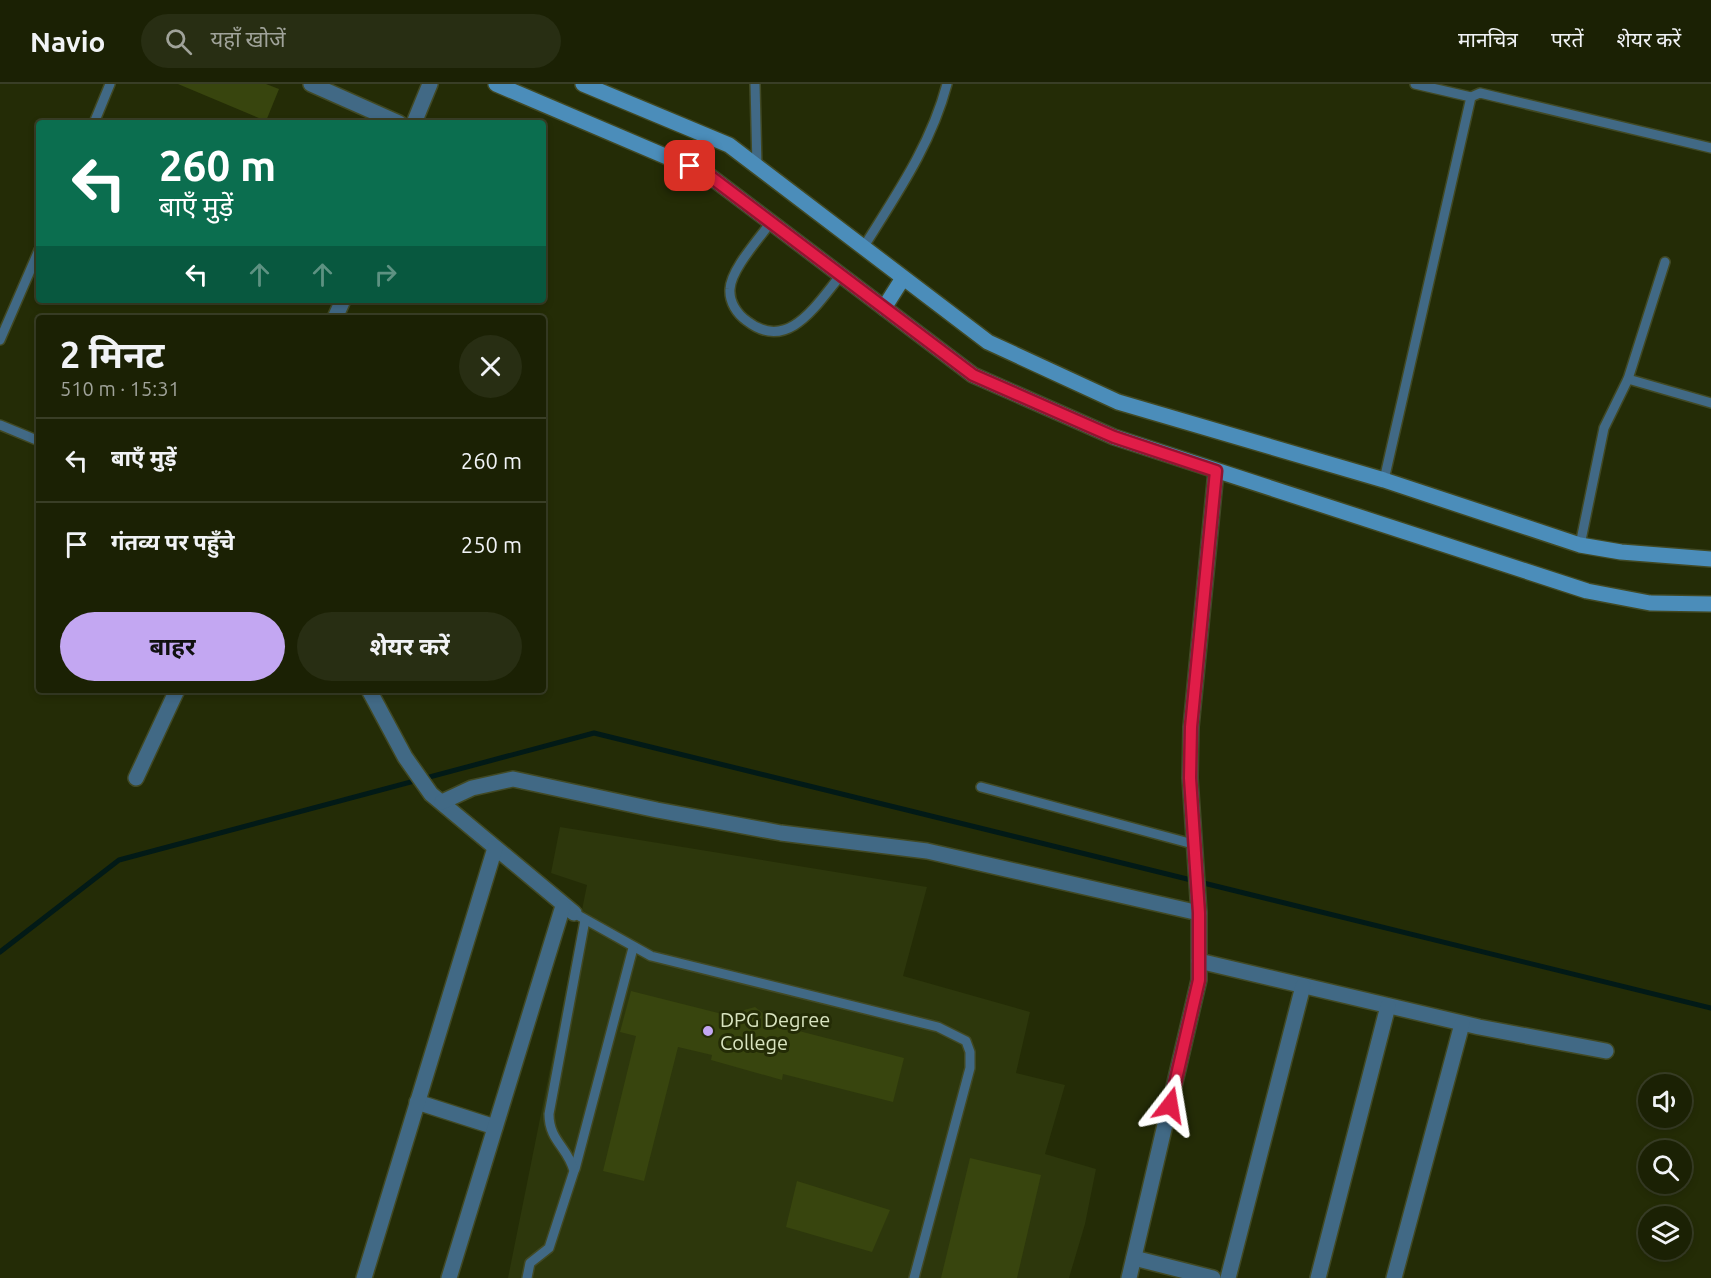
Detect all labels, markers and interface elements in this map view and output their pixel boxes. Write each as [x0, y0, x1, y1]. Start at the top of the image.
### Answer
search box [141, 14, 561, 68]
icon: search [162, 25, 195, 58]
text: Navio [30, 26, 105, 57]
text: यहाँ खोजें [210, 26, 286, 51]
text: मानचित्र [1458, 27, 1518, 51]
text: परतें [1551, 27, 1583, 51]
text: शेयर करें [1616, 27, 1681, 51]
pin [664, 140, 715, 191]
text: 260 m [159, 142, 276, 189]
icon: left [60, 144, 138, 222]
icon: arrive [673, 149, 706, 182]
text: बाएँ मुड़ें [159, 191, 233, 221]
icon: left [180, 258, 213, 291]
icon: ahead [243, 258, 276, 291]
icon: ahead [306, 258, 339, 291]
icon: right [369, 258, 402, 291]
text: 2 मिनट [60, 334, 164, 375]
button: close [459, 335, 522, 398]
text: 510 m · 15:31 [60, 377, 180, 400]
icon: left [60, 444, 93, 477]
text: बाएँ मुड़ें [111, 445, 177, 470]
text: 260 m [461, 448, 522, 473]
icon: arrive [60, 528, 93, 561]
text: गंतव्य पर पहुँचे [111, 529, 235, 554]
text: 250 m [461, 532, 522, 557]
button: बाहर [60, 612, 285, 681]
button: शेयर करें [297, 612, 522, 681]
place label: DPG Degree College [720, 1008, 830, 1054]
marker: DPG Degree College [701, 1024, 715, 1038]
position arrow [1138, 1073, 1202, 1137]
map controls [1638, 1074, 1692, 1260]
button: sound [1638, 1074, 1692, 1128]
button: search [1638, 1140, 1692, 1194]
button: layers [1638, 1206, 1692, 1260]

